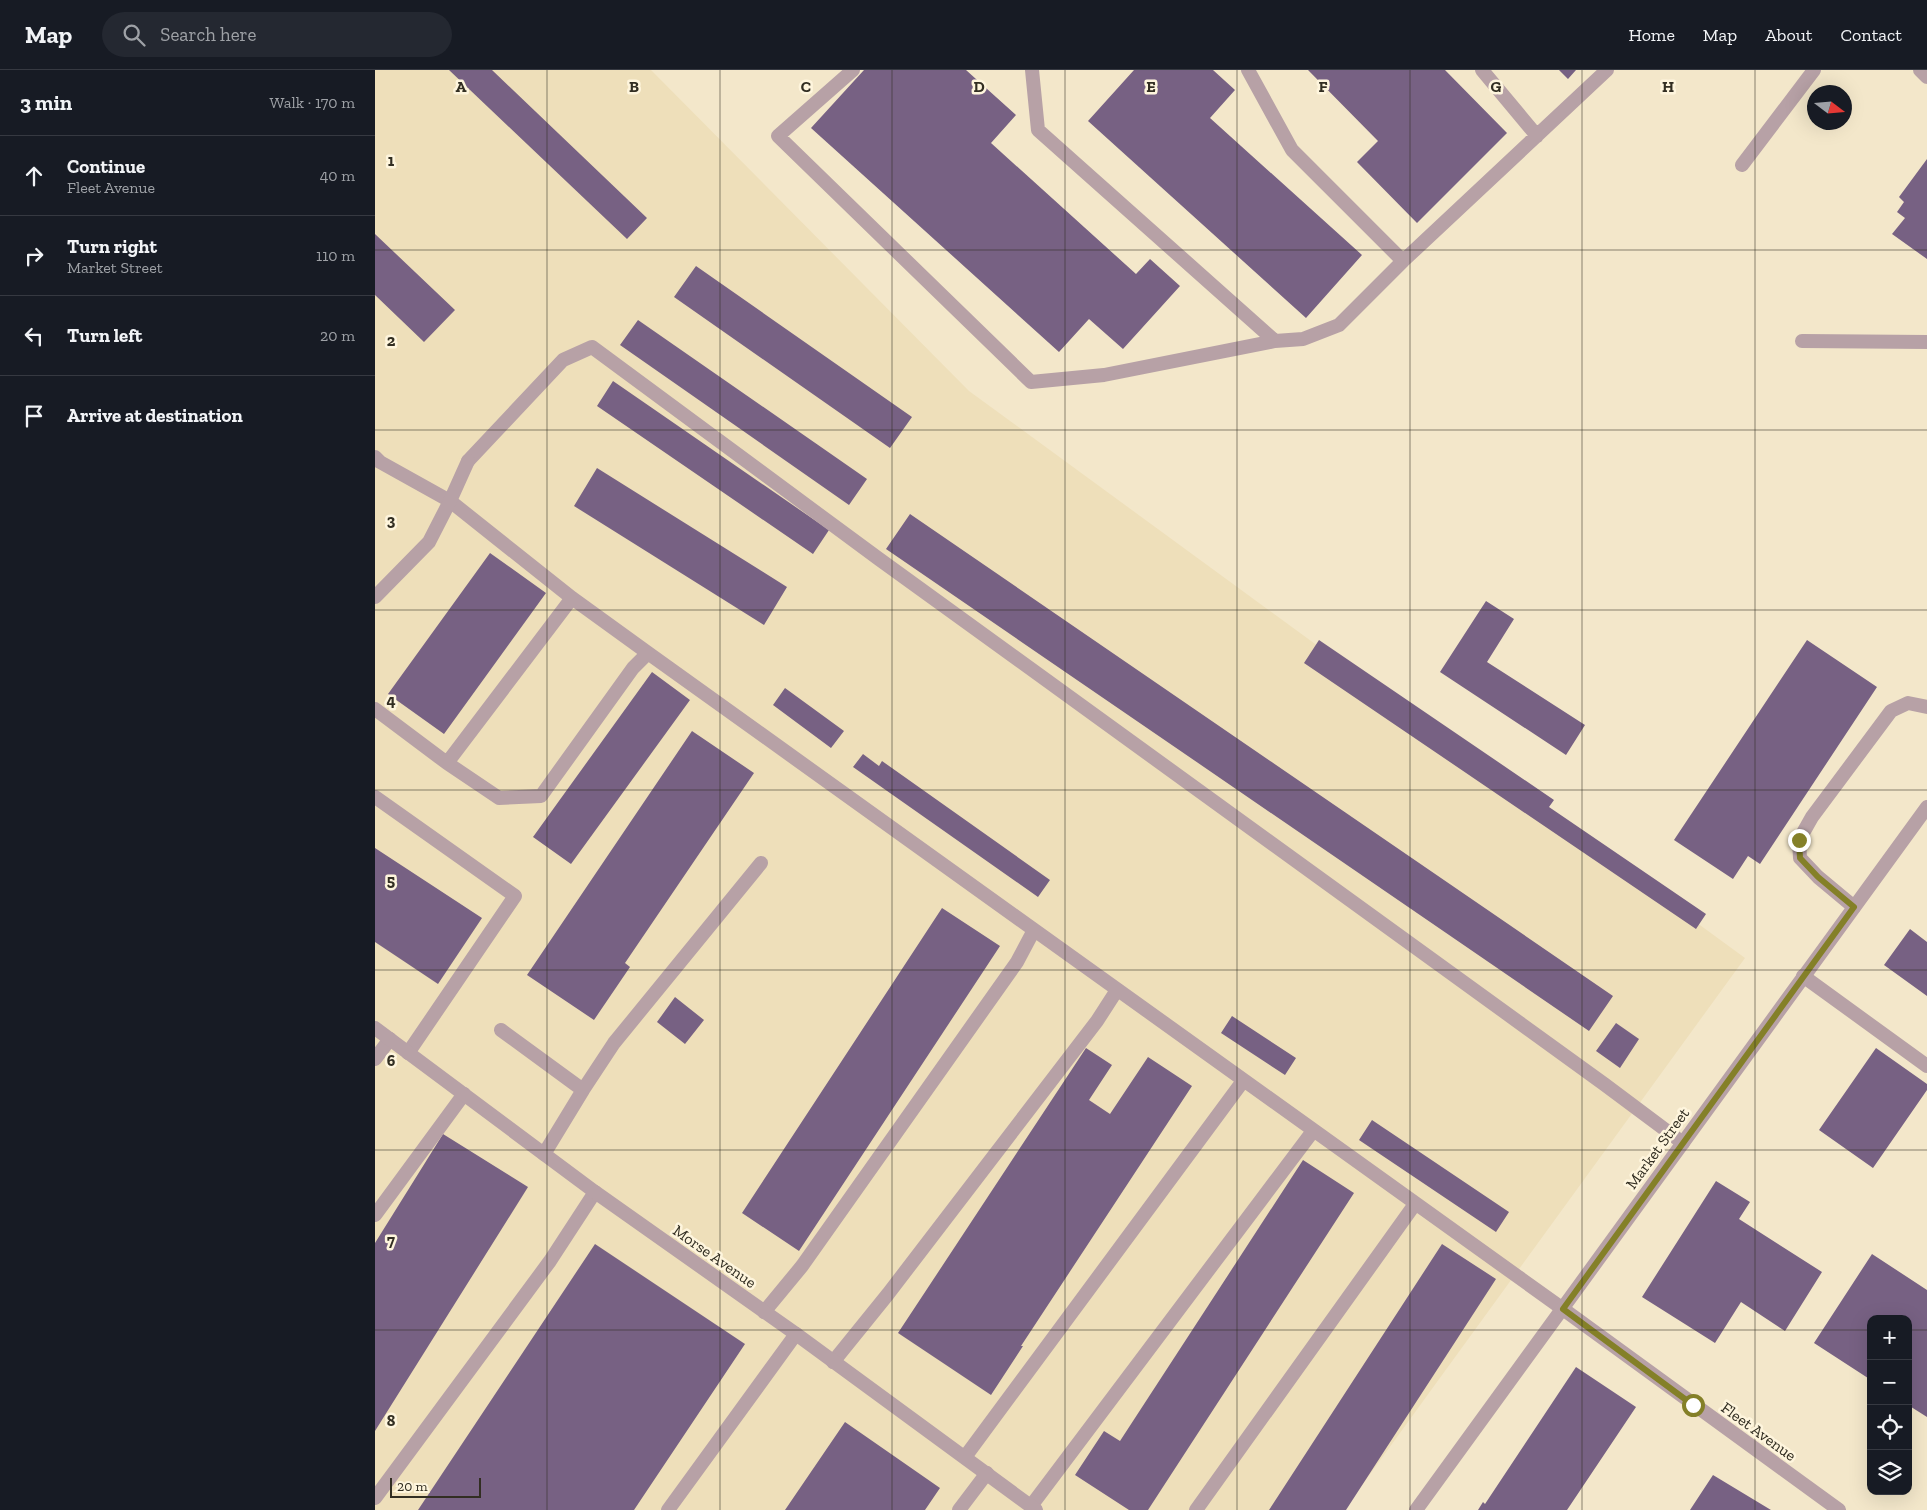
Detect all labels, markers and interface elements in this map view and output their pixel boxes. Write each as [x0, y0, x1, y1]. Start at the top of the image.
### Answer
search box [102, 12, 452, 57]
text: Map [25, 20, 72, 49]
icon: search [120, 21, 148, 49]
text: Search here [160, 23, 257, 46]
text: Home [1628, 24, 1675, 46]
text: Map [1703, 24, 1737, 46]
text: About [1765, 24, 1812, 46]
text: Contact [1840, 24, 1902, 46]
text: A [456, 77, 467, 96]
text: B [629, 77, 639, 96]
text: C [801, 77, 811, 96]
text: D [973, 77, 985, 96]
text: E [1146, 77, 1156, 96]
text: F [1318, 77, 1328, 96]
text: G [1491, 77, 1502, 96]
text: H [1662, 77, 1674, 96]
north arrow [1807, 85, 1852, 130]
text: 3 min [20, 90, 72, 115]
text: Walk · 170 m [270, 93, 355, 112]
text: 1 [388, 151, 395, 170]
text: Continue [67, 155, 145, 178]
icon: ahead [20, 162, 48, 190]
text: 40 m [320, 166, 355, 185]
text: Fleet Avenue [67, 178, 155, 197]
text: Turn right [67, 235, 157, 258]
icon: right [20, 242, 48, 270]
text: 110 m [316, 246, 355, 265]
text: Market Street [67, 258, 163, 277]
icon: left [20, 322, 48, 350]
text: Turn left [67, 324, 142, 347]
text: 20 m [320, 326, 355, 345]
text: 2 [387, 331, 396, 350]
icon: arrive [20, 402, 48, 430]
text: Arrive at destination [67, 404, 243, 427]
text: 3 [387, 511, 396, 530]
text: 4 [386, 691, 396, 710]
route end [1788, 829, 1811, 852]
text: 5 [387, 871, 395, 890]
text: 6 [387, 1051, 396, 1070]
street label: Market Street [1622, 1104, 1693, 1193]
street label: Morse Avenue [670, 1221, 760, 1292]
text: 7 [387, 1231, 395, 1250]
map controls [1867, 1315, 1912, 1495]
button: + [1867, 1315, 1912, 1360]
button: − [1867, 1360, 1912, 1405]
route start [1682, 1394, 1705, 1417]
street label: Fleet Avenue [1718, 1398, 1800, 1465]
button: locate [1867, 1405, 1912, 1450]
text: 8 [387, 1411, 396, 1430]
button: layers [1867, 1450, 1912, 1495]
scale bar [390, 1475, 481, 1498]
text: 20 m [397, 1478, 428, 1495]

